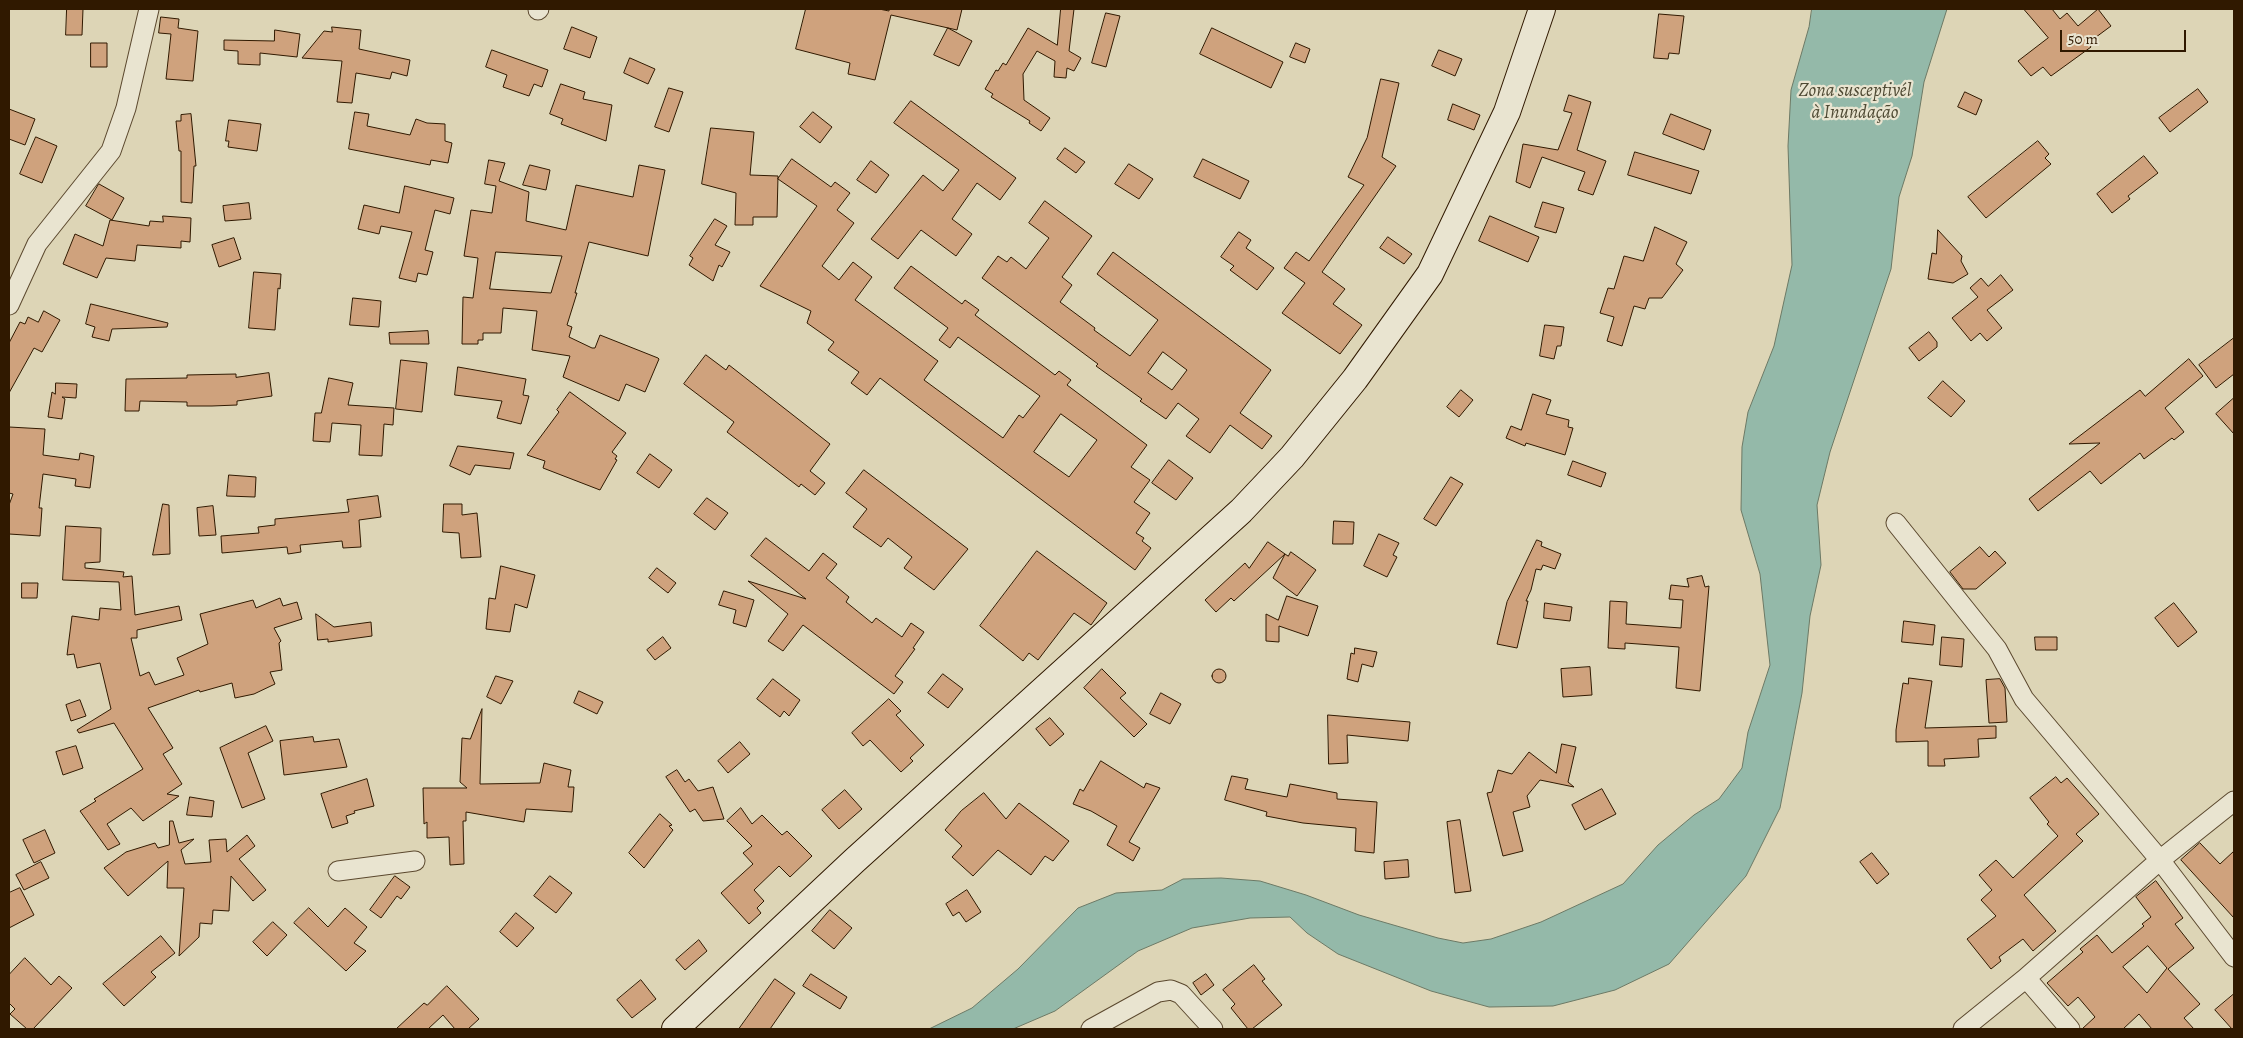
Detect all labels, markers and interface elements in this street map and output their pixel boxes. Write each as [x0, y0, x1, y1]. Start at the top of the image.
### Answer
scale bar [2063, 20, 2189, 52]
text: 50 m [2068, 29, 2098, 49]
water label: Zona susceptivél à Inundação [1799, 80, 1911, 124]

